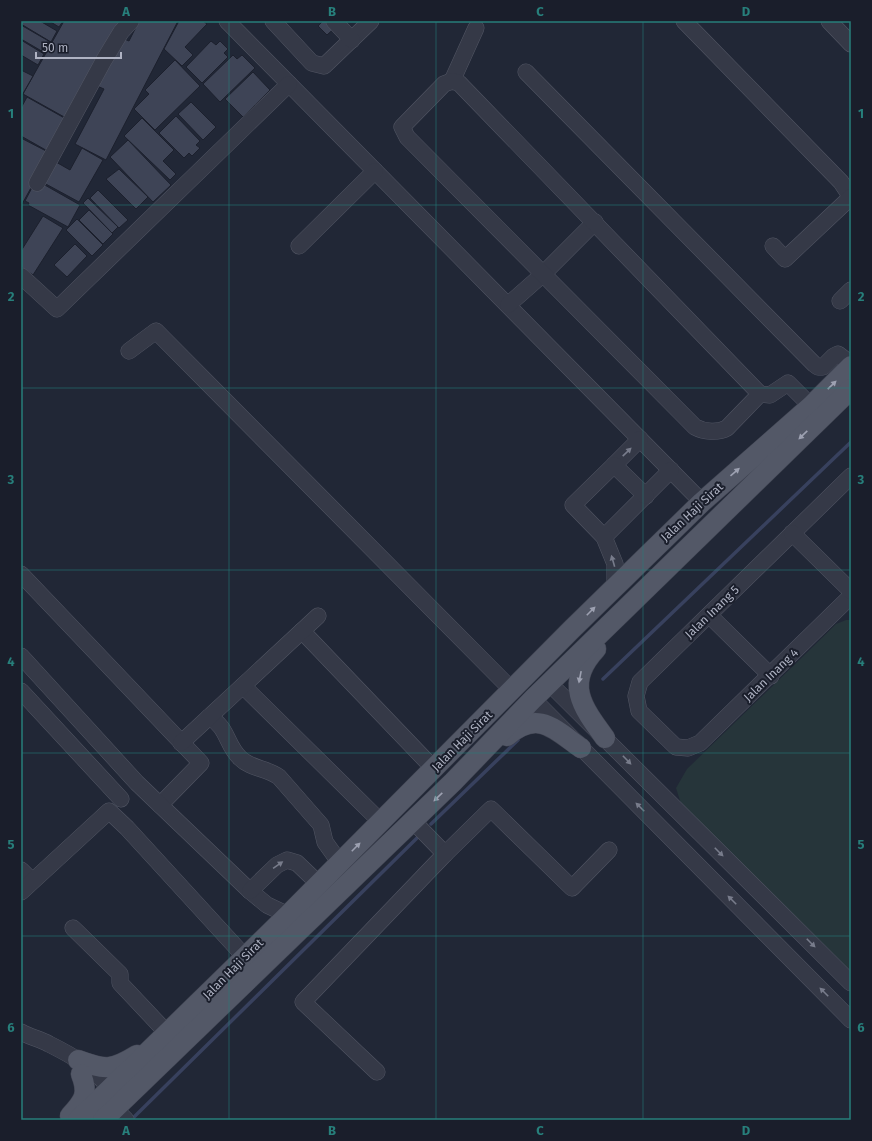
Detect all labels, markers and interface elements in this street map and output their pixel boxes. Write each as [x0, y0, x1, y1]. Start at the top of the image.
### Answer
text: A [121, 4, 130, 19]
text: B [328, 4, 336, 19]
text: C [536, 4, 544, 19]
text: D [742, 4, 751, 19]
scale bar [36, 34, 121, 60]
text: 50 m [42, 41, 68, 55]
text: 1 [8, 106, 14, 121]
text: 1 [858, 106, 864, 121]
text: 2 [8, 289, 15, 304]
text: 2 [858, 289, 865, 304]
one-way arrow [827, 380, 837, 390]
one-way arrow [798, 430, 808, 440]
one-way arrow [622, 447, 632, 457]
one-way arrow [730, 468, 740, 477]
text: 3 [7, 472, 15, 487]
text: 3 [857, 472, 865, 487]
street label: Jalan Haji Sirat [658, 479, 726, 544]
one-way arrow [610, 555, 616, 567]
street label: Jalan Inang 5 [682, 583, 742, 641]
one-way arrow [586, 606, 596, 616]
street label: Jalan Inang 4 [741, 645, 802, 704]
text: 4 [7, 654, 15, 669]
text: 4 [857, 654, 865, 669]
one-way arrow [577, 671, 583, 683]
street label: Jalan Haji Sirat [429, 707, 496, 774]
one-way arrow [622, 755, 631, 765]
one-way arrow [433, 792, 443, 802]
one-way arrow [636, 802, 645, 812]
text: 5 [8, 837, 15, 852]
text: 5 [858, 837, 865, 852]
one-way arrow [351, 842, 361, 852]
one-way arrow [714, 847, 724, 857]
one-way arrow [273, 861, 284, 869]
one-way arrow [727, 895, 737, 905]
street label: Jalan Haji Sirat [200, 935, 267, 1002]
one-way arrow [806, 938, 816, 948]
one-way arrow [819, 987, 828, 997]
text: 6 [7, 1020, 15, 1035]
text: 6 [857, 1020, 865, 1035]
text: A [121, 1123, 130, 1138]
text: B [328, 1123, 336, 1138]
text: C [536, 1123, 544, 1138]
text: D [742, 1123, 751, 1138]

